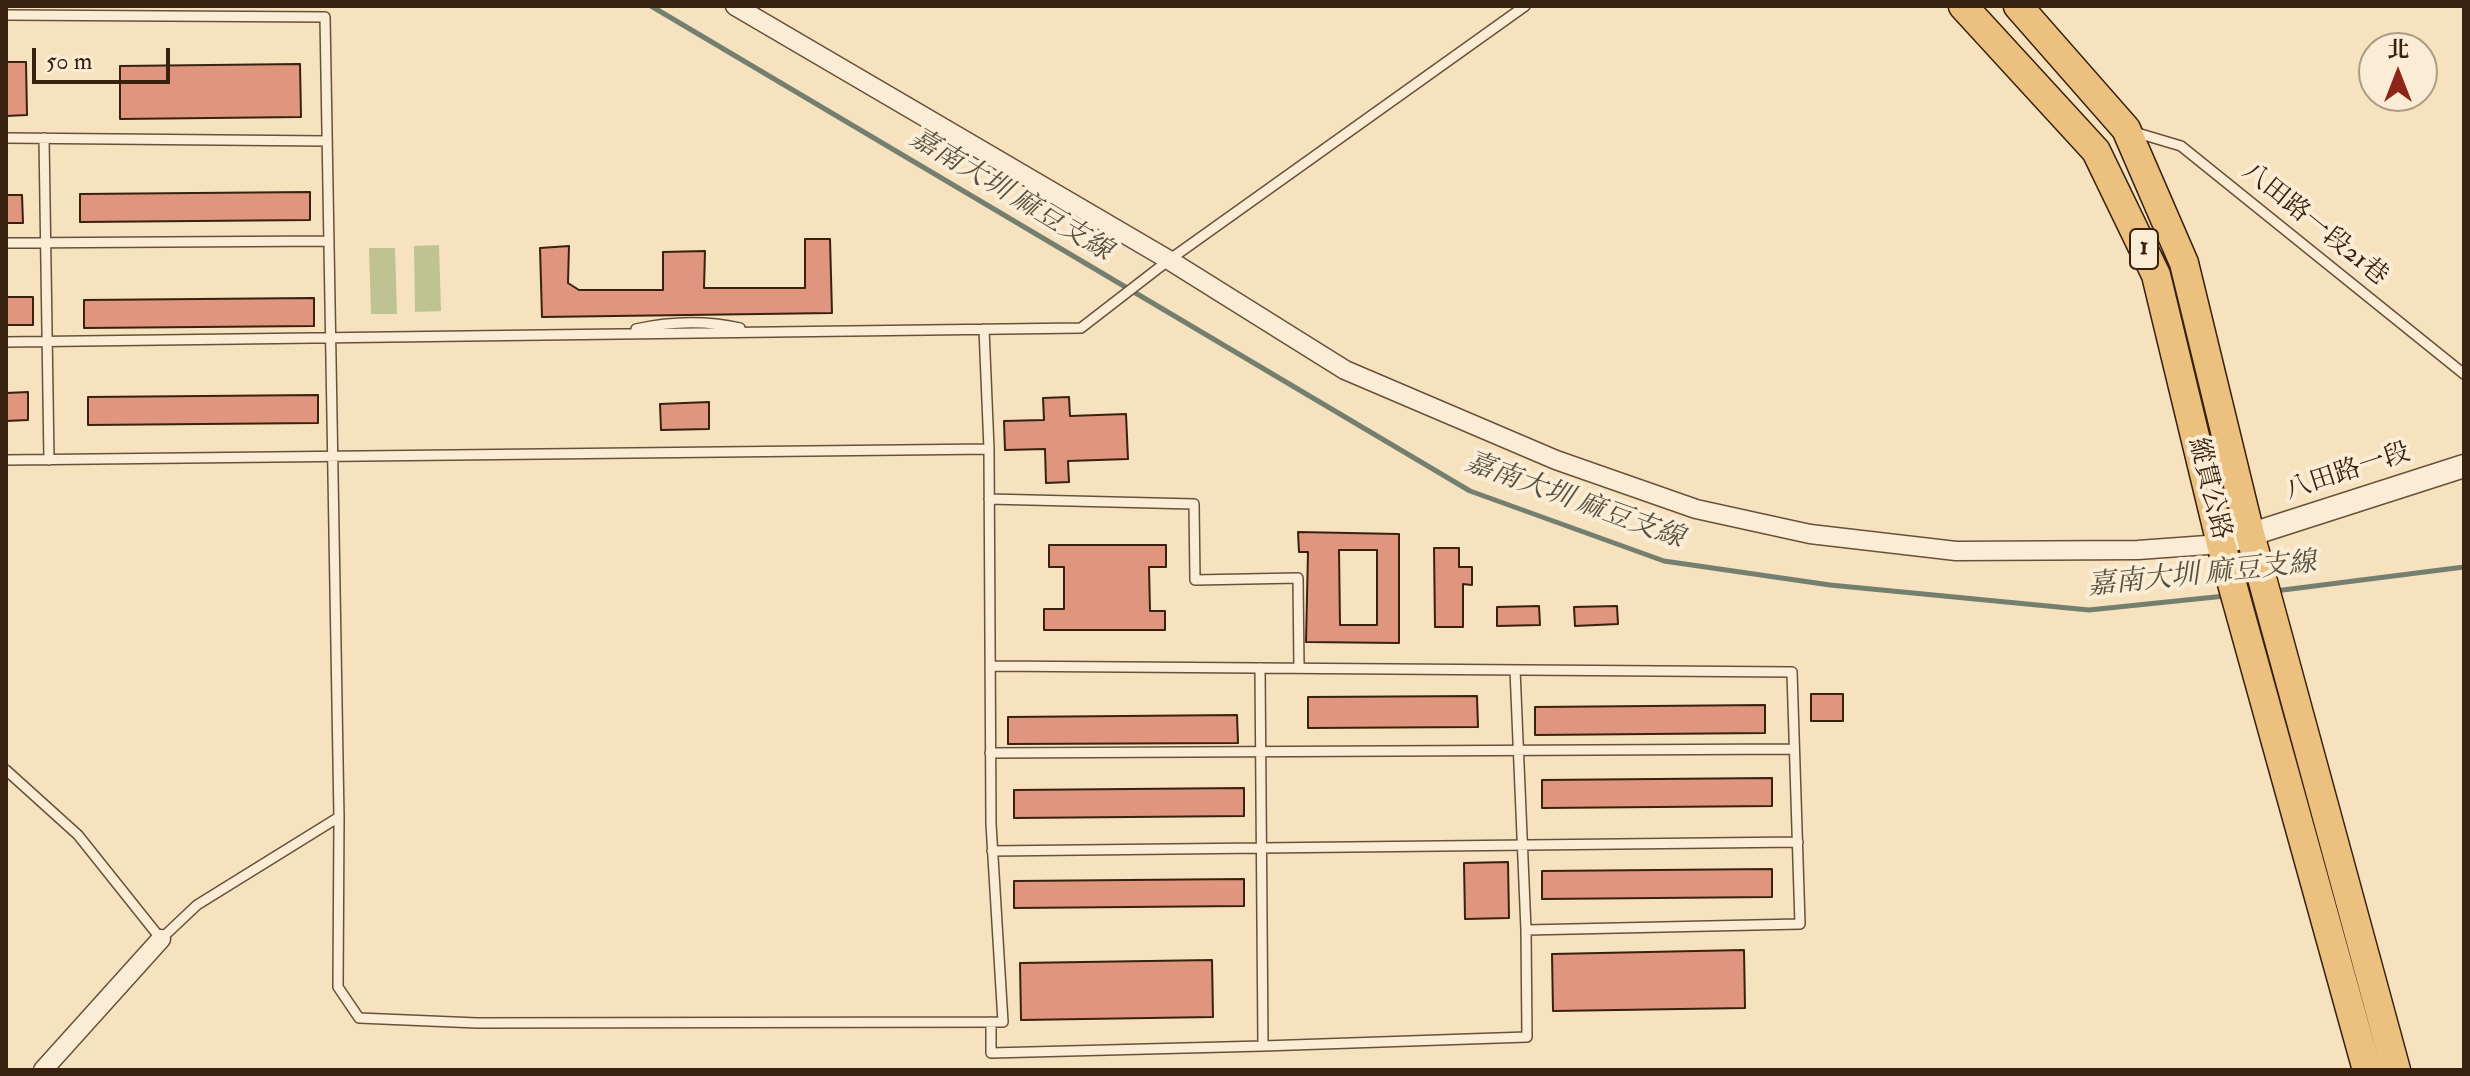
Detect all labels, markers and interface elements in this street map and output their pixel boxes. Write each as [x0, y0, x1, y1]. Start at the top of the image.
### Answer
scale bar [36, 32, 174, 82]
north arrow [2358, 32, 2438, 112]
text: 北 [2387, 36, 2409, 64]
text: 50 m [46, 46, 92, 77]
water label: 嘉南大圳 麻豆支線 [903, 122, 1117, 270]
street label: 八田路一段21巷 [2235, 157, 2393, 293]
road number: 1 [2130, 229, 2158, 269]
street label: 縱貫公路 [2180, 435, 2236, 543]
street label: 八田路一段 [2281, 438, 2415, 508]
water label: 嘉南大圳 麻豆支線 [1460, 447, 1688, 557]
water label: 嘉南大圳 麻豆支線 [2086, 547, 2318, 605]

